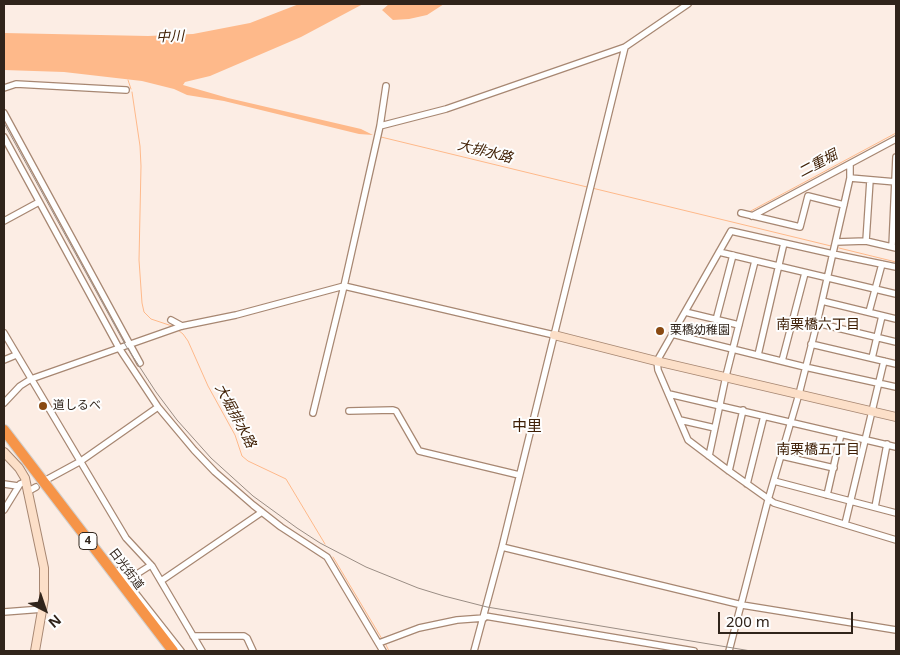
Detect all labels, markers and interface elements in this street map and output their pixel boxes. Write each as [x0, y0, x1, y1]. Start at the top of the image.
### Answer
water label: 中川 [156, 28, 184, 46]
water label: 大排水路 [456, 137, 514, 167]
water label: 二重堀 [796, 147, 840, 181]
district label: 南栗橋六丁目 [776, 317, 860, 333]
place label: 栗橋幼稚園 [670, 324, 730, 338]
marker: 栗橋幼稚園 [654, 325, 666, 337]
water label: 大堀排水路 [211, 381, 259, 451]
place label: 道しるべ [53, 399, 101, 413]
marker: 道しるべ [37, 400, 49, 412]
district label: 中里 [512, 418, 542, 436]
district label: 南栗橋五丁目 [776, 442, 860, 458]
road number: 4 [79, 532, 97, 550]
street label: 日光街道 [106, 545, 146, 593]
north arrow [20, 585, 70, 635]
scale bar [720, 602, 855, 634]
text: N [45, 611, 66, 633]
text: 200 m [726, 611, 770, 631]

